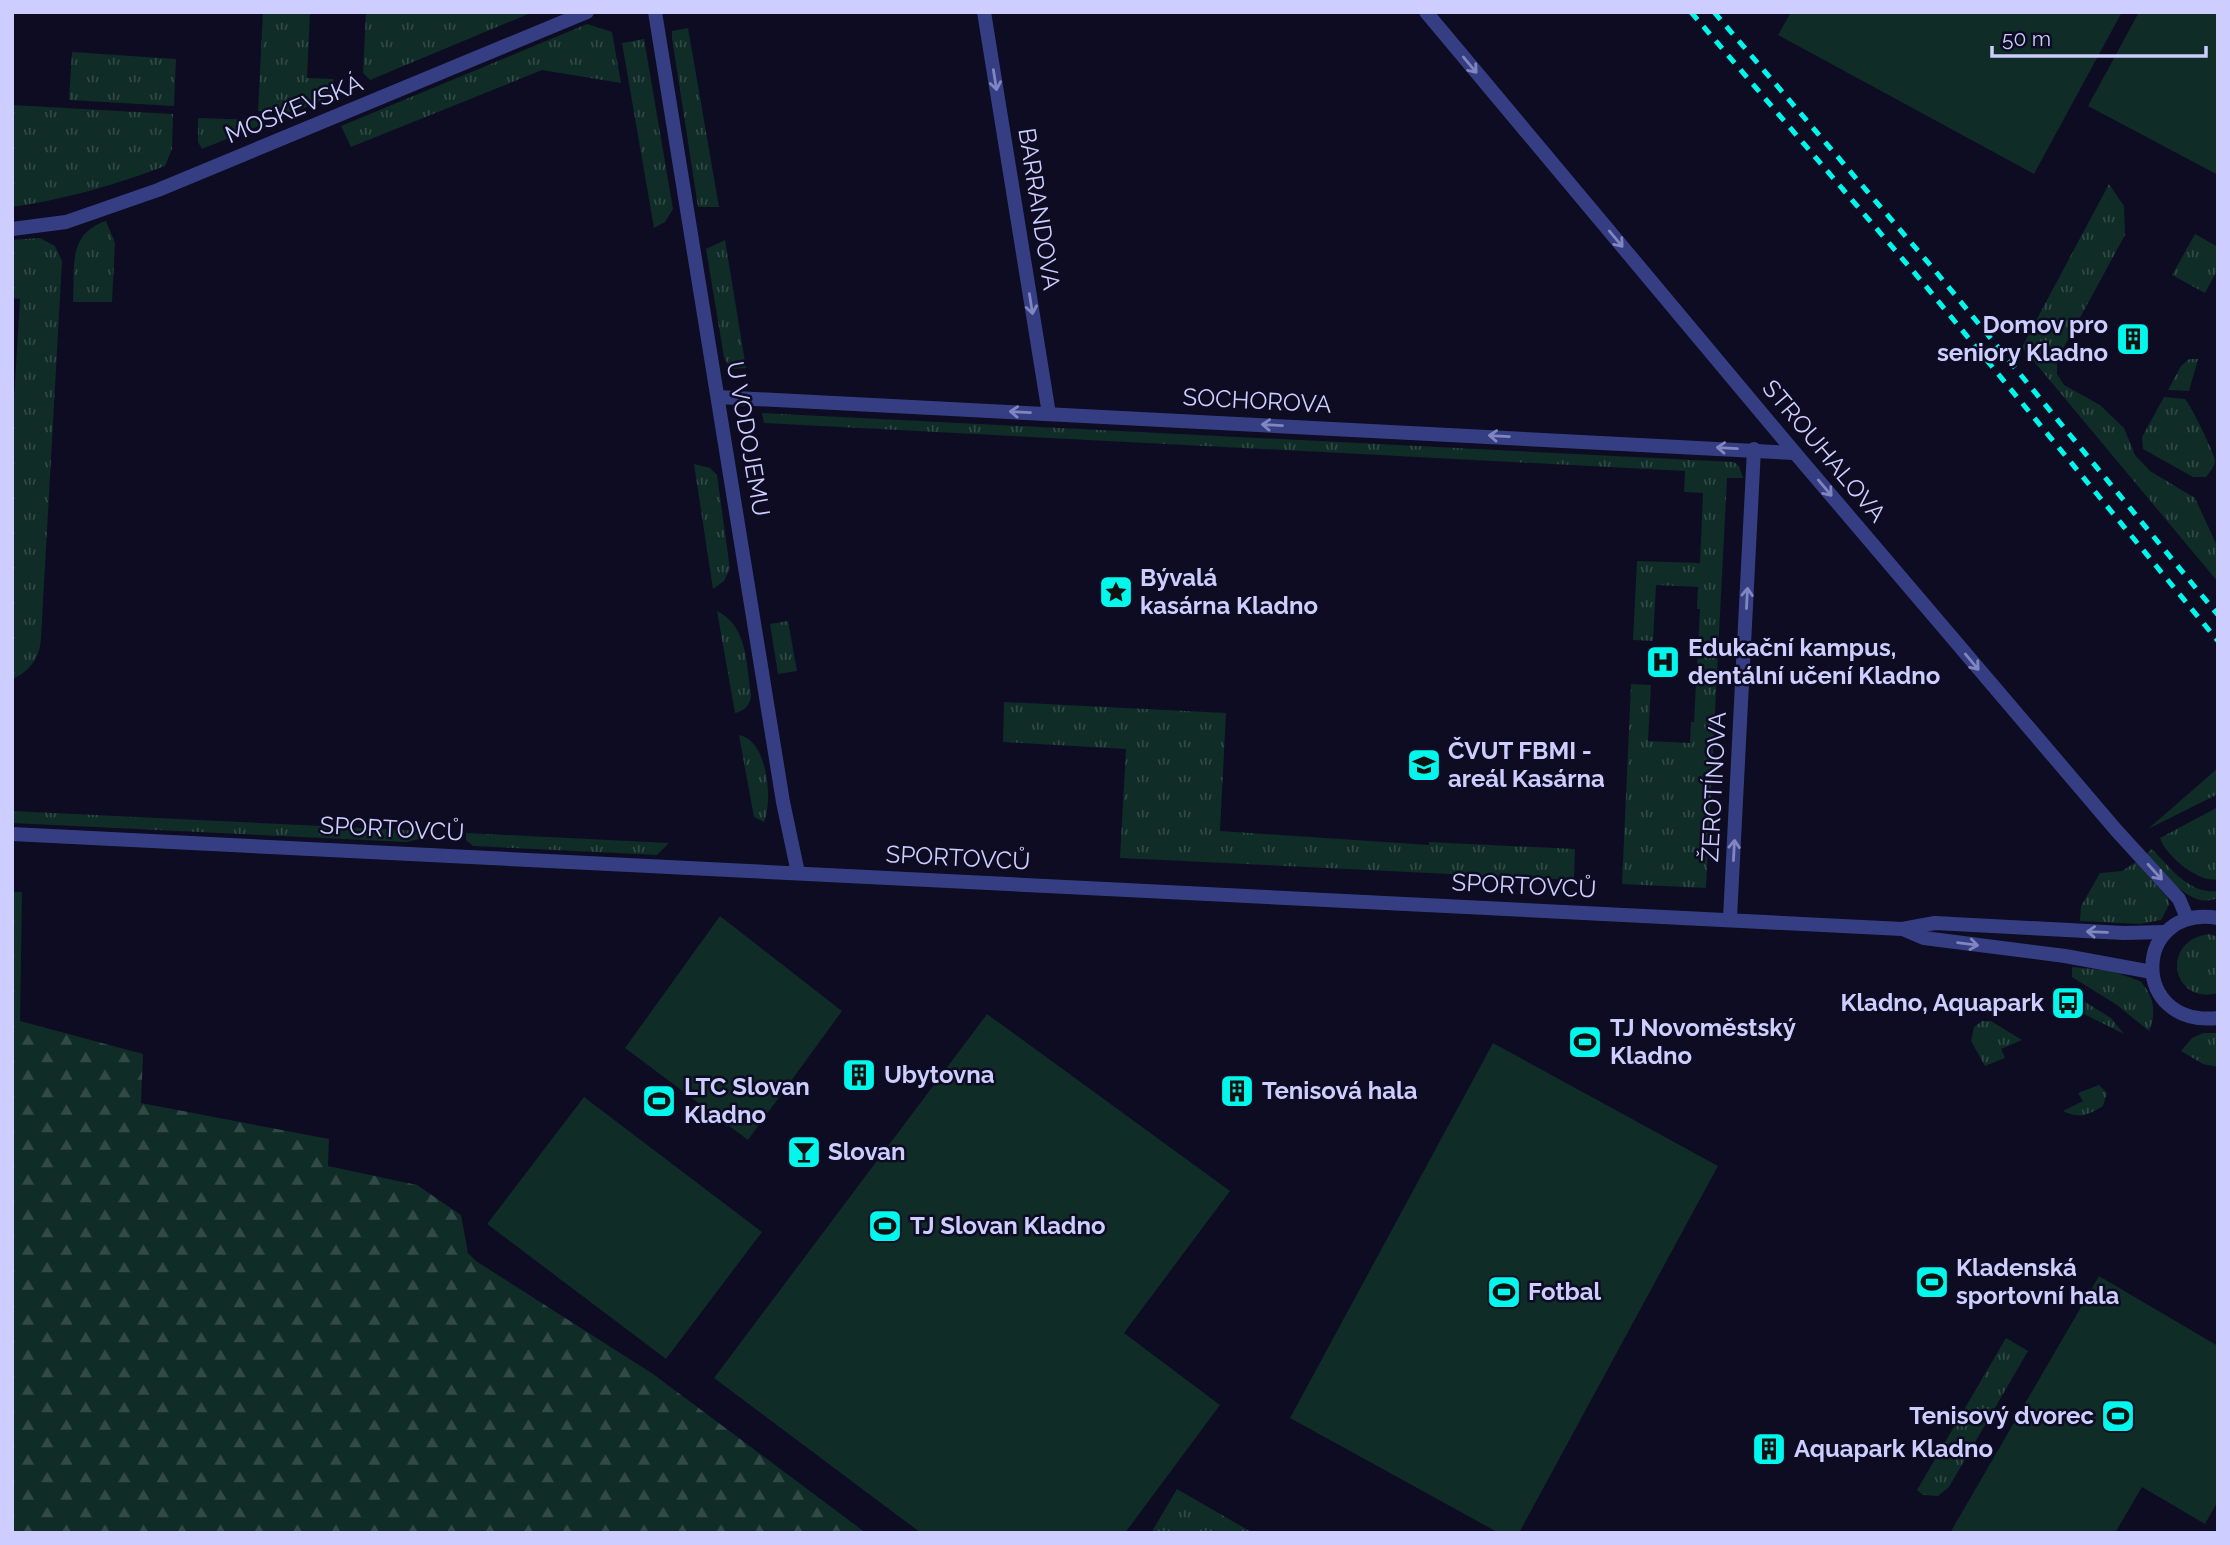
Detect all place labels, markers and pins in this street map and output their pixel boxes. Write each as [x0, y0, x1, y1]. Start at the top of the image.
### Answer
place label: Domov pro seniory Kladno [1937, 310, 2108, 367]
building icon: Domov pro seniory Kladno [2114, 320, 2152, 358]
place label: Bývalá kasárna Kladno [1140, 563, 1318, 620]
place icon: Bývalá kasárna Kladno [1097, 573, 1135, 611]
place label: Edukační kampus, dentální učení Kladno [1688, 633, 1940, 690]
hospital icon: Edukační kampus, dentální učení Kladno [1644, 643, 1682, 681]
place label: ČVUT FBMI - areál Kasárna [1448, 736, 1605, 793]
school or university icon: ČVUT FBMI - areál Kasárna [1405, 746, 1443, 784]
bus stop icon: Kladno, Aquapark [2049, 984, 2087, 1022]
place label: Kladno, Aquapark [1840, 988, 2045, 1017]
place label: TJ Novoměstský Kladno [1610, 1013, 1796, 1070]
sports icon: TJ Novoměstský Kladno [1566, 1023, 1604, 1061]
building icon: Ubytovna [840, 1056, 878, 1094]
place label: Ubytovna [884, 1060, 995, 1089]
place label: LTC Slovan Kladno [684, 1072, 810, 1129]
building icon: Tenisová hala [1218, 1072, 1256, 1110]
place label: Tenisová hala [1262, 1076, 1418, 1105]
sports icon: LTC Slovan Kladno [640, 1082, 678, 1120]
bar icon: Slovan [785, 1133, 823, 1171]
place label: Slovan [828, 1137, 906, 1166]
sports icon: TJ Slovan Kladno [866, 1207, 904, 1245]
place label: TJ Slovan Kladno [910, 1211, 1106, 1240]
place label: Kladenská sportovní hala [1956, 1253, 2120, 1310]
sports icon: Kladenská sportovní hala [1913, 1263, 1951, 1301]
sports icon: Fotbal [1485, 1273, 1523, 1311]
place label: Fotbal [1528, 1277, 1602, 1306]
sports icon: Tenisový dvorec [2099, 1397, 2137, 1435]
place label: Tenisový dvorec [1909, 1401, 2094, 1430]
building icon: Aquapark Kladno [1750, 1430, 1788, 1468]
place label: Aquapark Kladno [1794, 1434, 1993, 1463]

